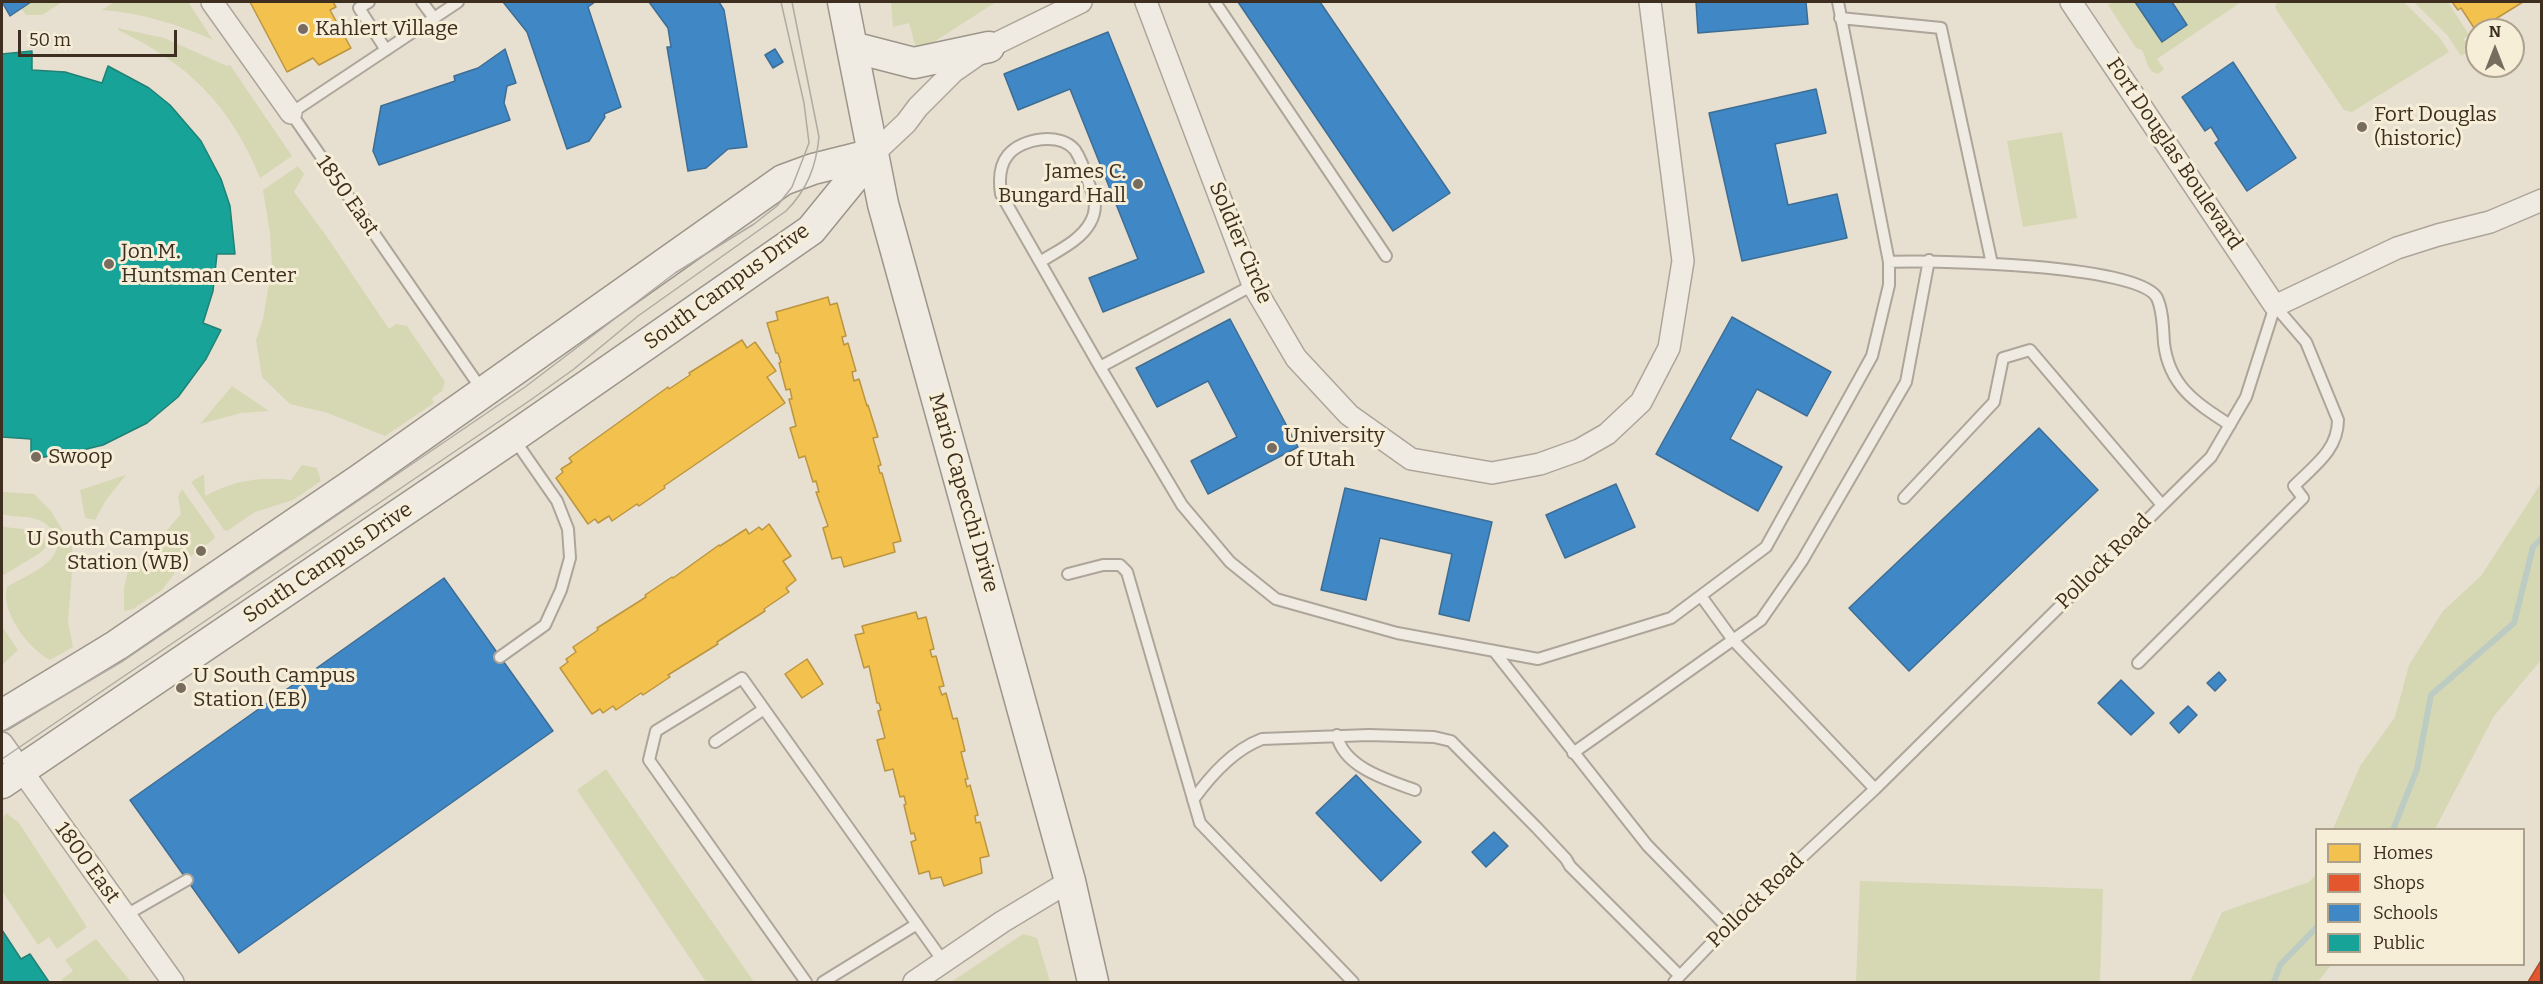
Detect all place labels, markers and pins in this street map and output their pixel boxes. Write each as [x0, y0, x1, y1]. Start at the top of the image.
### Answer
place label: Kahlert Village [315, 16, 458, 42]
marker: Kahlert Village [296, 22, 310, 36]
place label: Fort Douglas (historic) [2374, 102, 2497, 152]
marker: Fort Douglas (historic) [2355, 120, 2369, 134]
place label: James C. Bungard Hall [998, 159, 1126, 209]
marker: James C. Bungard Hall [1131, 177, 1145, 191]
place label: Jon M. Huntsman Center [121, 239, 296, 289]
marker: Jon M. Huntsman Center [102, 257, 116, 271]
place label: University of Utah [1284, 423, 1385, 473]
marker: University of Utah [1265, 441, 1279, 455]
place label: Swoop [48, 444, 113, 470]
marker: Swoop [29, 450, 43, 464]
place label: U South Campus Station (WB) [27, 526, 189, 576]
marker: U South Campus Station (WB) [194, 544, 208, 558]
place label: U South Campus Station (EB) [193, 663, 355, 713]
marker: U South Campus Station (EB) [174, 681, 188, 695]

